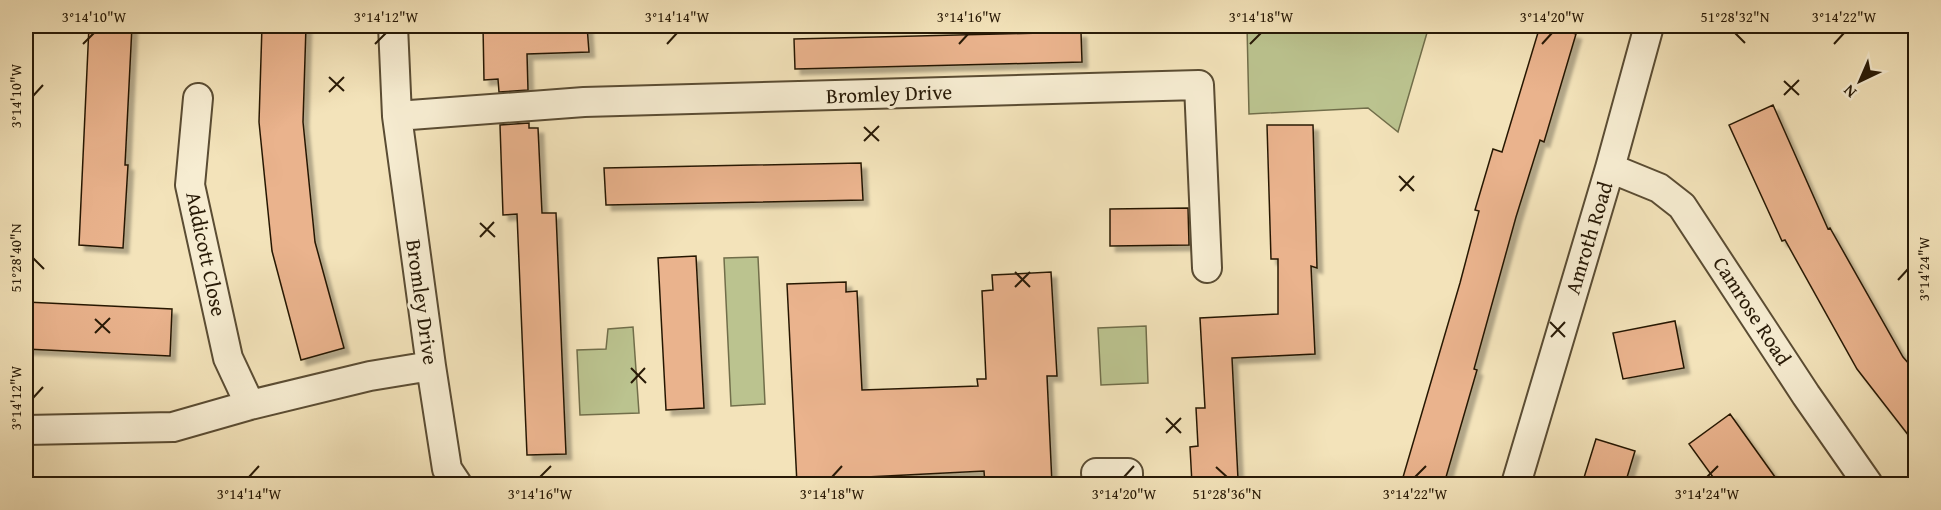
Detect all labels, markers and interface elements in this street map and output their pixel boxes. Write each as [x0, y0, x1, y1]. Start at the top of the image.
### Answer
text: 3°14'10"W [62, 6, 127, 27]
text: 3°14'12"W [354, 6, 419, 27]
text: 3°14'14"W [645, 6, 710, 27]
text: 3°14'16"W [937, 6, 1002, 27]
text: 3°14'18"W [1229, 6, 1294, 27]
text: 3°14'20"W [1520, 6, 1585, 27]
text: 51°28'32"N [1701, 6, 1770, 27]
text: 3°14'22"W [1812, 6, 1877, 27]
north arrow [1830, 51, 1890, 111]
text: 3°14'10"W [5, 63, 26, 128]
street label: Bromley Drive [825, 76, 953, 111]
text: N [1837, 79, 1862, 104]
street label: Amroth Road [1557, 177, 1621, 298]
street label: Addicott Close [178, 189, 235, 319]
text: 51°28'40"N [5, 223, 26, 292]
text: 3°14'24"W [1913, 236, 1934, 301]
street label: Bromley Drive [398, 237, 447, 367]
street label: Camrose Road [1706, 250, 1800, 372]
text: 3°14'12"W [5, 365, 26, 430]
text: 3°14'14"W [217, 483, 282, 504]
text: 3°14'16"W [508, 483, 573, 504]
text: 3°14'18"W [800, 483, 865, 504]
text: 3°14'20"W [1092, 483, 1157, 504]
text: 51°28'36"N [1193, 483, 1262, 504]
text: 3°14'22"W [1383, 483, 1448, 504]
text: 3°14'24"W [1675, 483, 1740, 504]

